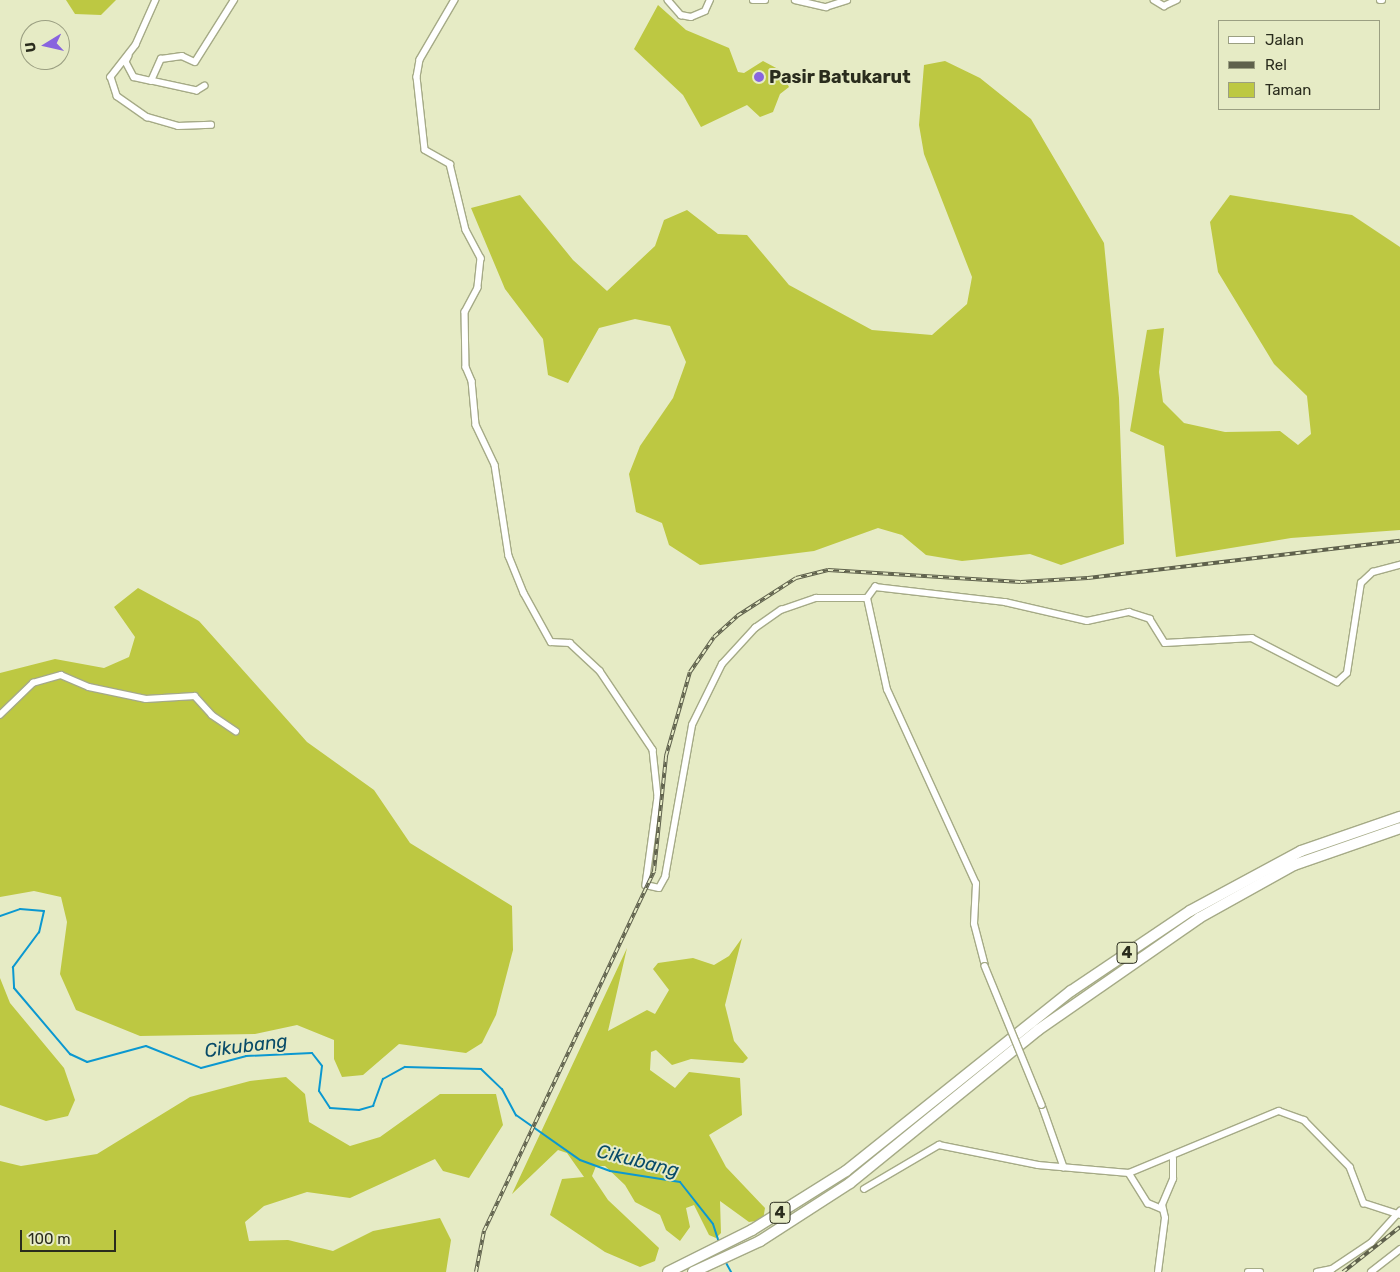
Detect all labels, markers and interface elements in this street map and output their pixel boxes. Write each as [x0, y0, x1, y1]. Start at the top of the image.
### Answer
north arrow [20, 20, 70, 70]
legend [1218, 20, 1380, 110]
text: Jalan [1265, 31, 1304, 49]
text: U [21, 41, 40, 54]
text: Rel [1265, 56, 1287, 74]
place label: Pasir Batukarut [769, 66, 911, 88]
marker: Pasir Batukarut [753, 71, 765, 83]
text: Taman [1265, 81, 1311, 99]
road number: 4 [1116, 940, 1138, 966]
water label: Cikubang [203, 1030, 289, 1062]
water label: Cikubang [595, 1140, 681, 1182]
road number: 4 [769, 1200, 791, 1226]
scale bar [22, 1220, 119, 1252]
text: 100 m [28, 1230, 70, 1248]

